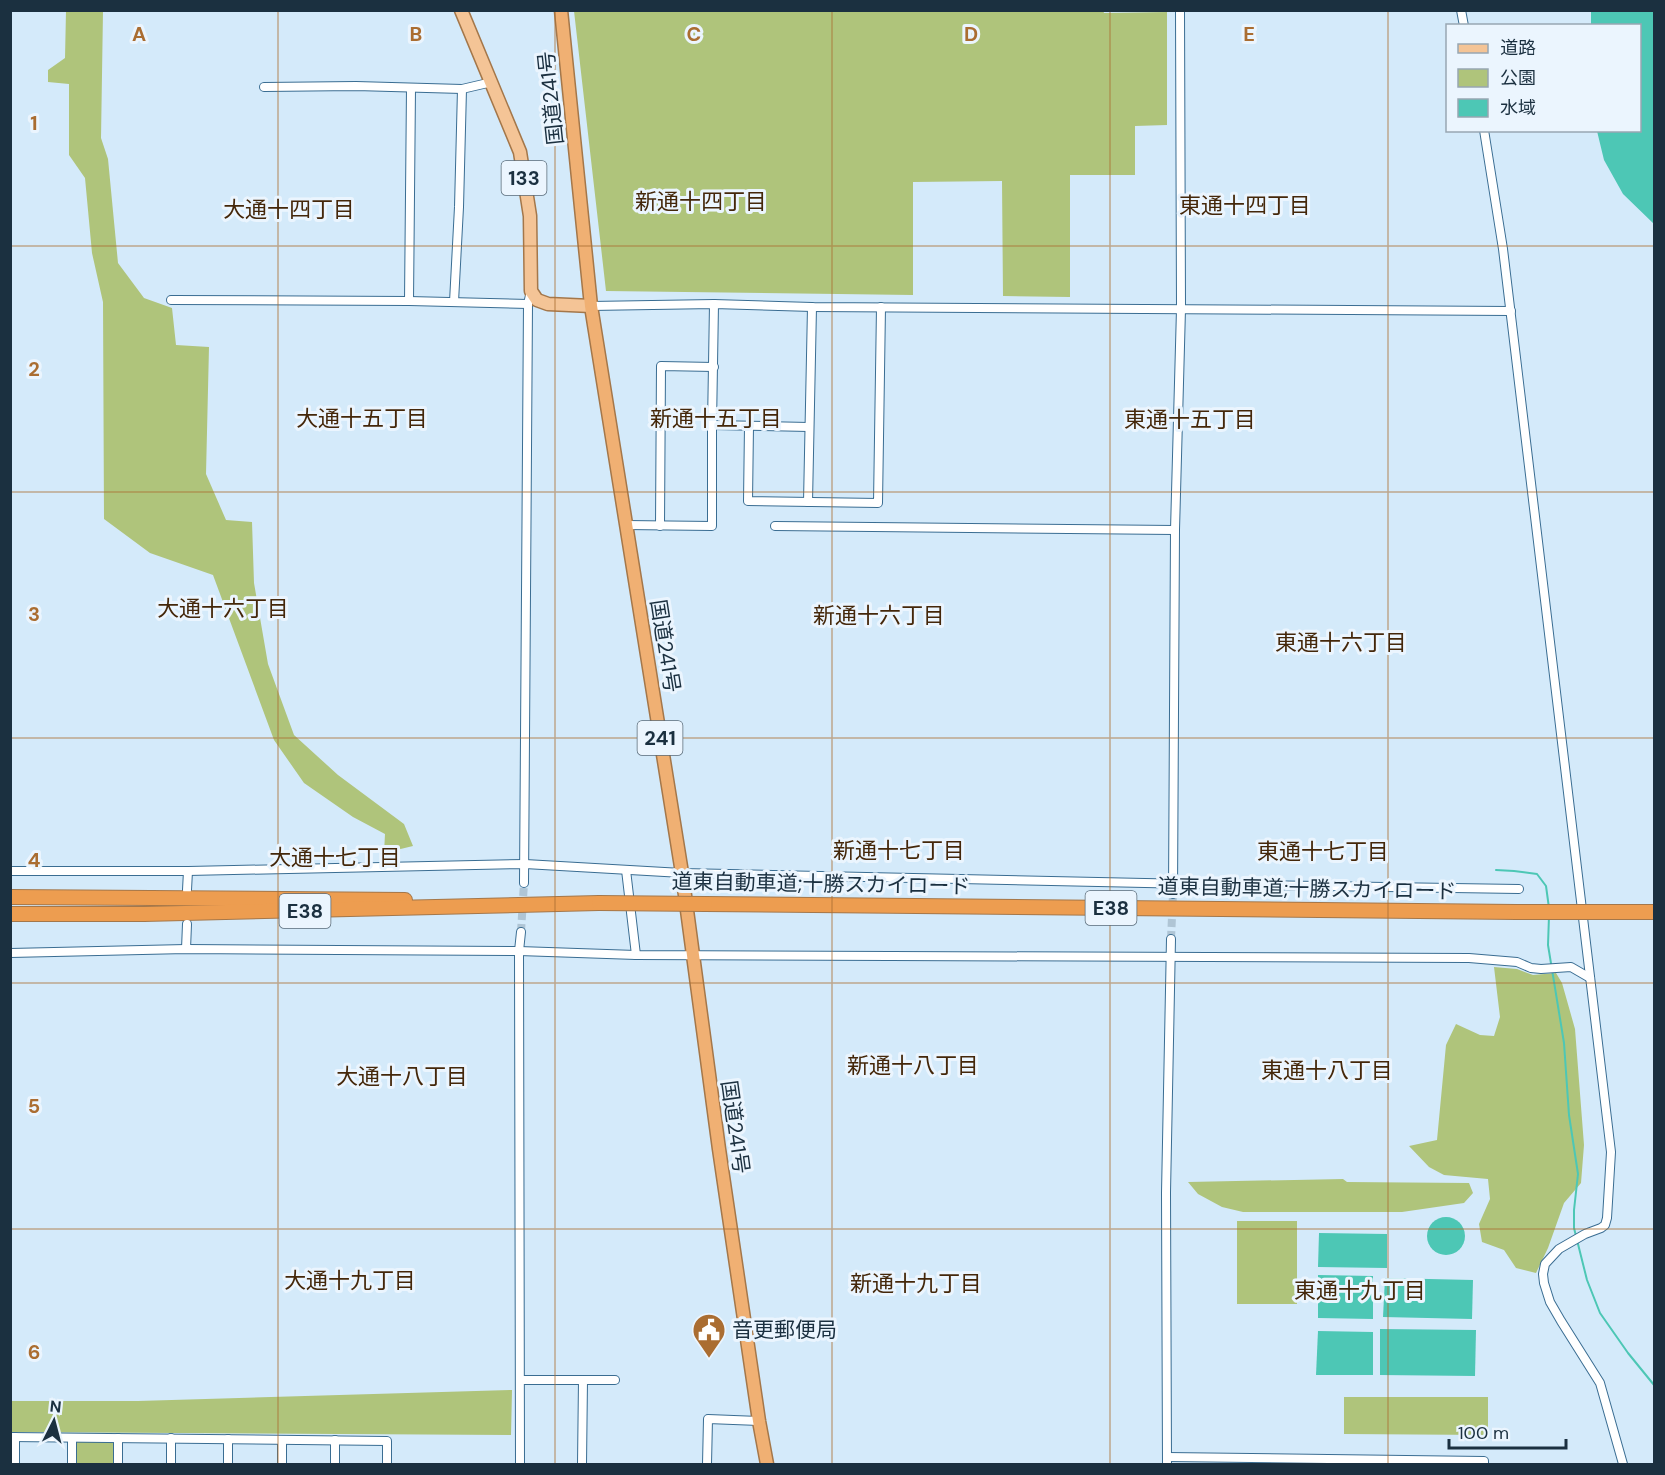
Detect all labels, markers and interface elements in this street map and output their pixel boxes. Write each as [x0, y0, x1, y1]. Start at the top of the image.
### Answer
text: A [132, 21, 146, 47]
text: B [410, 21, 422, 47]
text: C [687, 21, 701, 47]
text: D [964, 21, 978, 47]
text: E [1243, 21, 1255, 47]
legend [1446, 24, 1641, 132]
text: 道路 [1500, 36, 1536, 60]
street label: 国道241号 [532, 50, 570, 146]
text: 公園 [1500, 66, 1536, 90]
text: 水域 [1500, 96, 1536, 120]
text: 1 [30, 110, 38, 136]
road number: 133 [502, 161, 546, 195]
district label: 新通十四丁目 [635, 187, 767, 216]
district label: 東通十四丁目 [1179, 191, 1311, 220]
district label: 大通十四丁目 [223, 195, 355, 224]
text: 2 [28, 356, 40, 382]
district label: 大通十五丁目 [296, 404, 428, 433]
district label: 新通十五丁目 [650, 404, 782, 433]
district label: 東通十五丁目 [1124, 405, 1256, 434]
district label: 大通十六丁目 [157, 594, 289, 623]
street label: 国道241号 [644, 597, 686, 695]
text: 3 [28, 601, 40, 627]
district label: 新通十六丁目 [813, 601, 945, 630]
district label: 東通十六丁目 [1275, 628, 1407, 657]
road number: 241 [638, 721, 682, 755]
district label: 新通十七丁目 [833, 836, 965, 865]
district label: 東通十七丁目 [1257, 837, 1389, 866]
district label: 大通十七丁目 [269, 843, 401, 872]
text: 4 [28, 847, 41, 873]
street label: 道東自動車道;十勝スカイロード [671, 867, 971, 901]
street label: 道東自動車道;十勝スカイロード [1157, 872, 1457, 906]
road number: E38 [1086, 891, 1136, 925]
road number: E38 [280, 894, 330, 928]
district label: 新通十八丁目 [847, 1051, 979, 1080]
district label: 東通十八丁目 [1261, 1056, 1393, 1085]
district label: 大通十八丁目 [336, 1062, 468, 1091]
street label: 国道241号 [715, 1078, 755, 1176]
text: 5 [28, 1093, 40, 1119]
district label: 大通十九丁目 [284, 1266, 416, 1295]
district label: 新通十九丁目 [850, 1269, 982, 1298]
district label: 東通十九丁目 [1294, 1276, 1426, 1305]
public building icon: 音更郵便局 [691, 1312, 727, 1359]
place label: 音更郵便局 [732, 1316, 837, 1344]
text: 6 [28, 1339, 40, 1365]
north arrow [24, 1391, 84, 1451]
text: N [49, 1396, 62, 1418]
scale bar [1449, 1412, 1566, 1450]
text: 100 m [1458, 1421, 1509, 1445]

